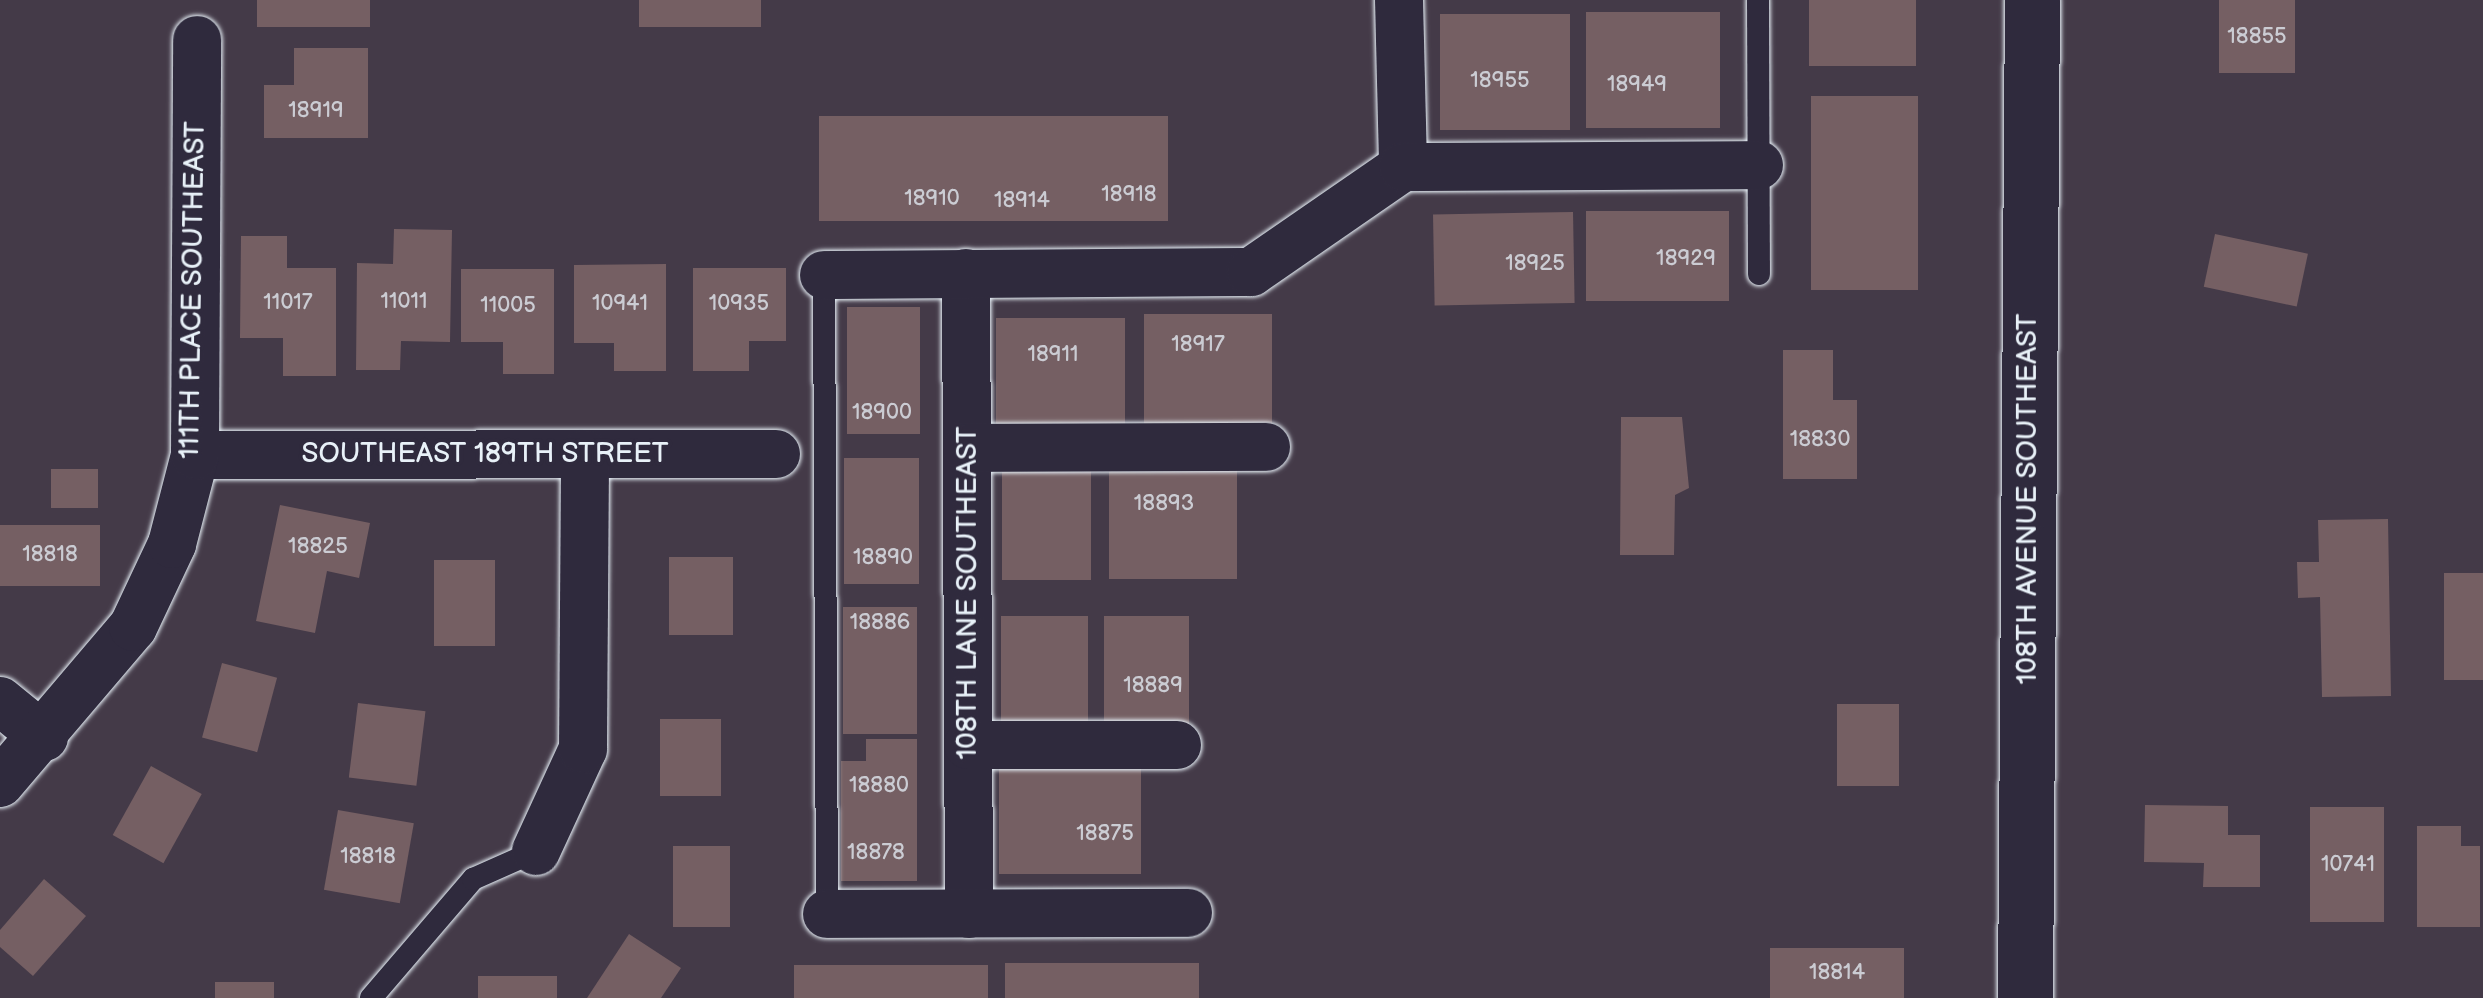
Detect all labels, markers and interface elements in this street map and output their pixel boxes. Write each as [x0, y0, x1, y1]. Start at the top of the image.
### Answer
house number: 18855 [2227, 24, 2287, 50]
house number: 18955 [1470, 68, 1530, 94]
house number: 18949 [1607, 72, 1667, 98]
house number: 18919 [288, 98, 344, 124]
street label: 111TH PLACE SOUTHEAST [173, 121, 213, 459]
house number: 18918 [1101, 182, 1157, 208]
house number: 18910 [904, 186, 960, 212]
house number: 18914 [994, 188, 1050, 214]
house number: 18929 [1656, 246, 1716, 272]
house number: 18925 [1505, 251, 1565, 277]
house number: 11011 [381, 289, 427, 315]
house number: 11017 [263, 290, 313, 316]
house number: 10941 [592, 291, 648, 317]
house number: 10935 [709, 291, 769, 317]
house number: 11005 [480, 293, 536, 319]
street label: 108TH AVENUE SOUTHEAST [2011, 313, 2045, 685]
house number: 18917 [1171, 332, 1225, 358]
house number: 18911 [1027, 342, 1079, 368]
house number: 18900 [852, 400, 912, 426]
street label: 108TH LANE SOUTHEAST [951, 426, 985, 760]
house number: 18830 [1790, 427, 1850, 453]
street label: SOUTHEAST 189TH STREET [301, 437, 669, 471]
house number: 18893 [1134, 491, 1194, 517]
house number: 18825 [288, 534, 348, 560]
house number: 18818 [22, 542, 78, 568]
house number: 18890 [853, 545, 913, 571]
house number: 18886 [850, 610, 910, 636]
house number: 18889 [1123, 673, 1183, 699]
house number: 18880 [849, 773, 909, 799]
house number: 18875 [1076, 821, 1134, 847]
house number: 18878 [847, 840, 905, 866]
house number: 18818 [340, 844, 396, 870]
house number: 10741 [2321, 852, 2375, 878]
house number: 18814 [1809, 960, 1865, 986]

